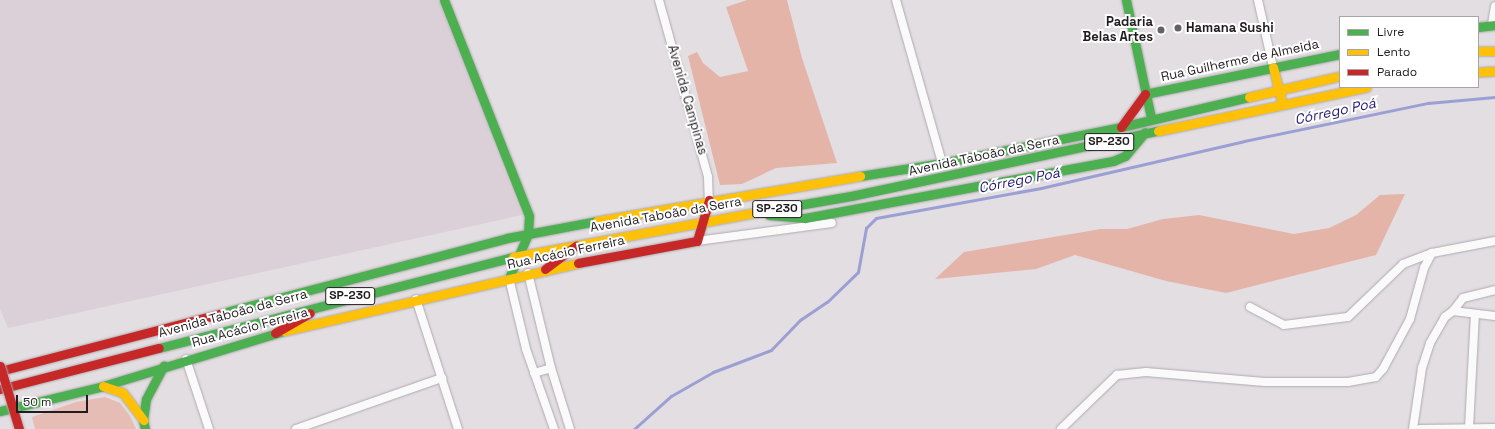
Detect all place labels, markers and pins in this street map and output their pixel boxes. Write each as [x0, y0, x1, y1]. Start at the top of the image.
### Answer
place label: Padaria Belas Artes [1082, 15, 1153, 46]
place label: Hamana Sushi [1186, 20, 1274, 36]
marker: Hamana Sushi [1173, 23, 1183, 33]
marker: Padaria Belas Artes [1156, 25, 1166, 35]

